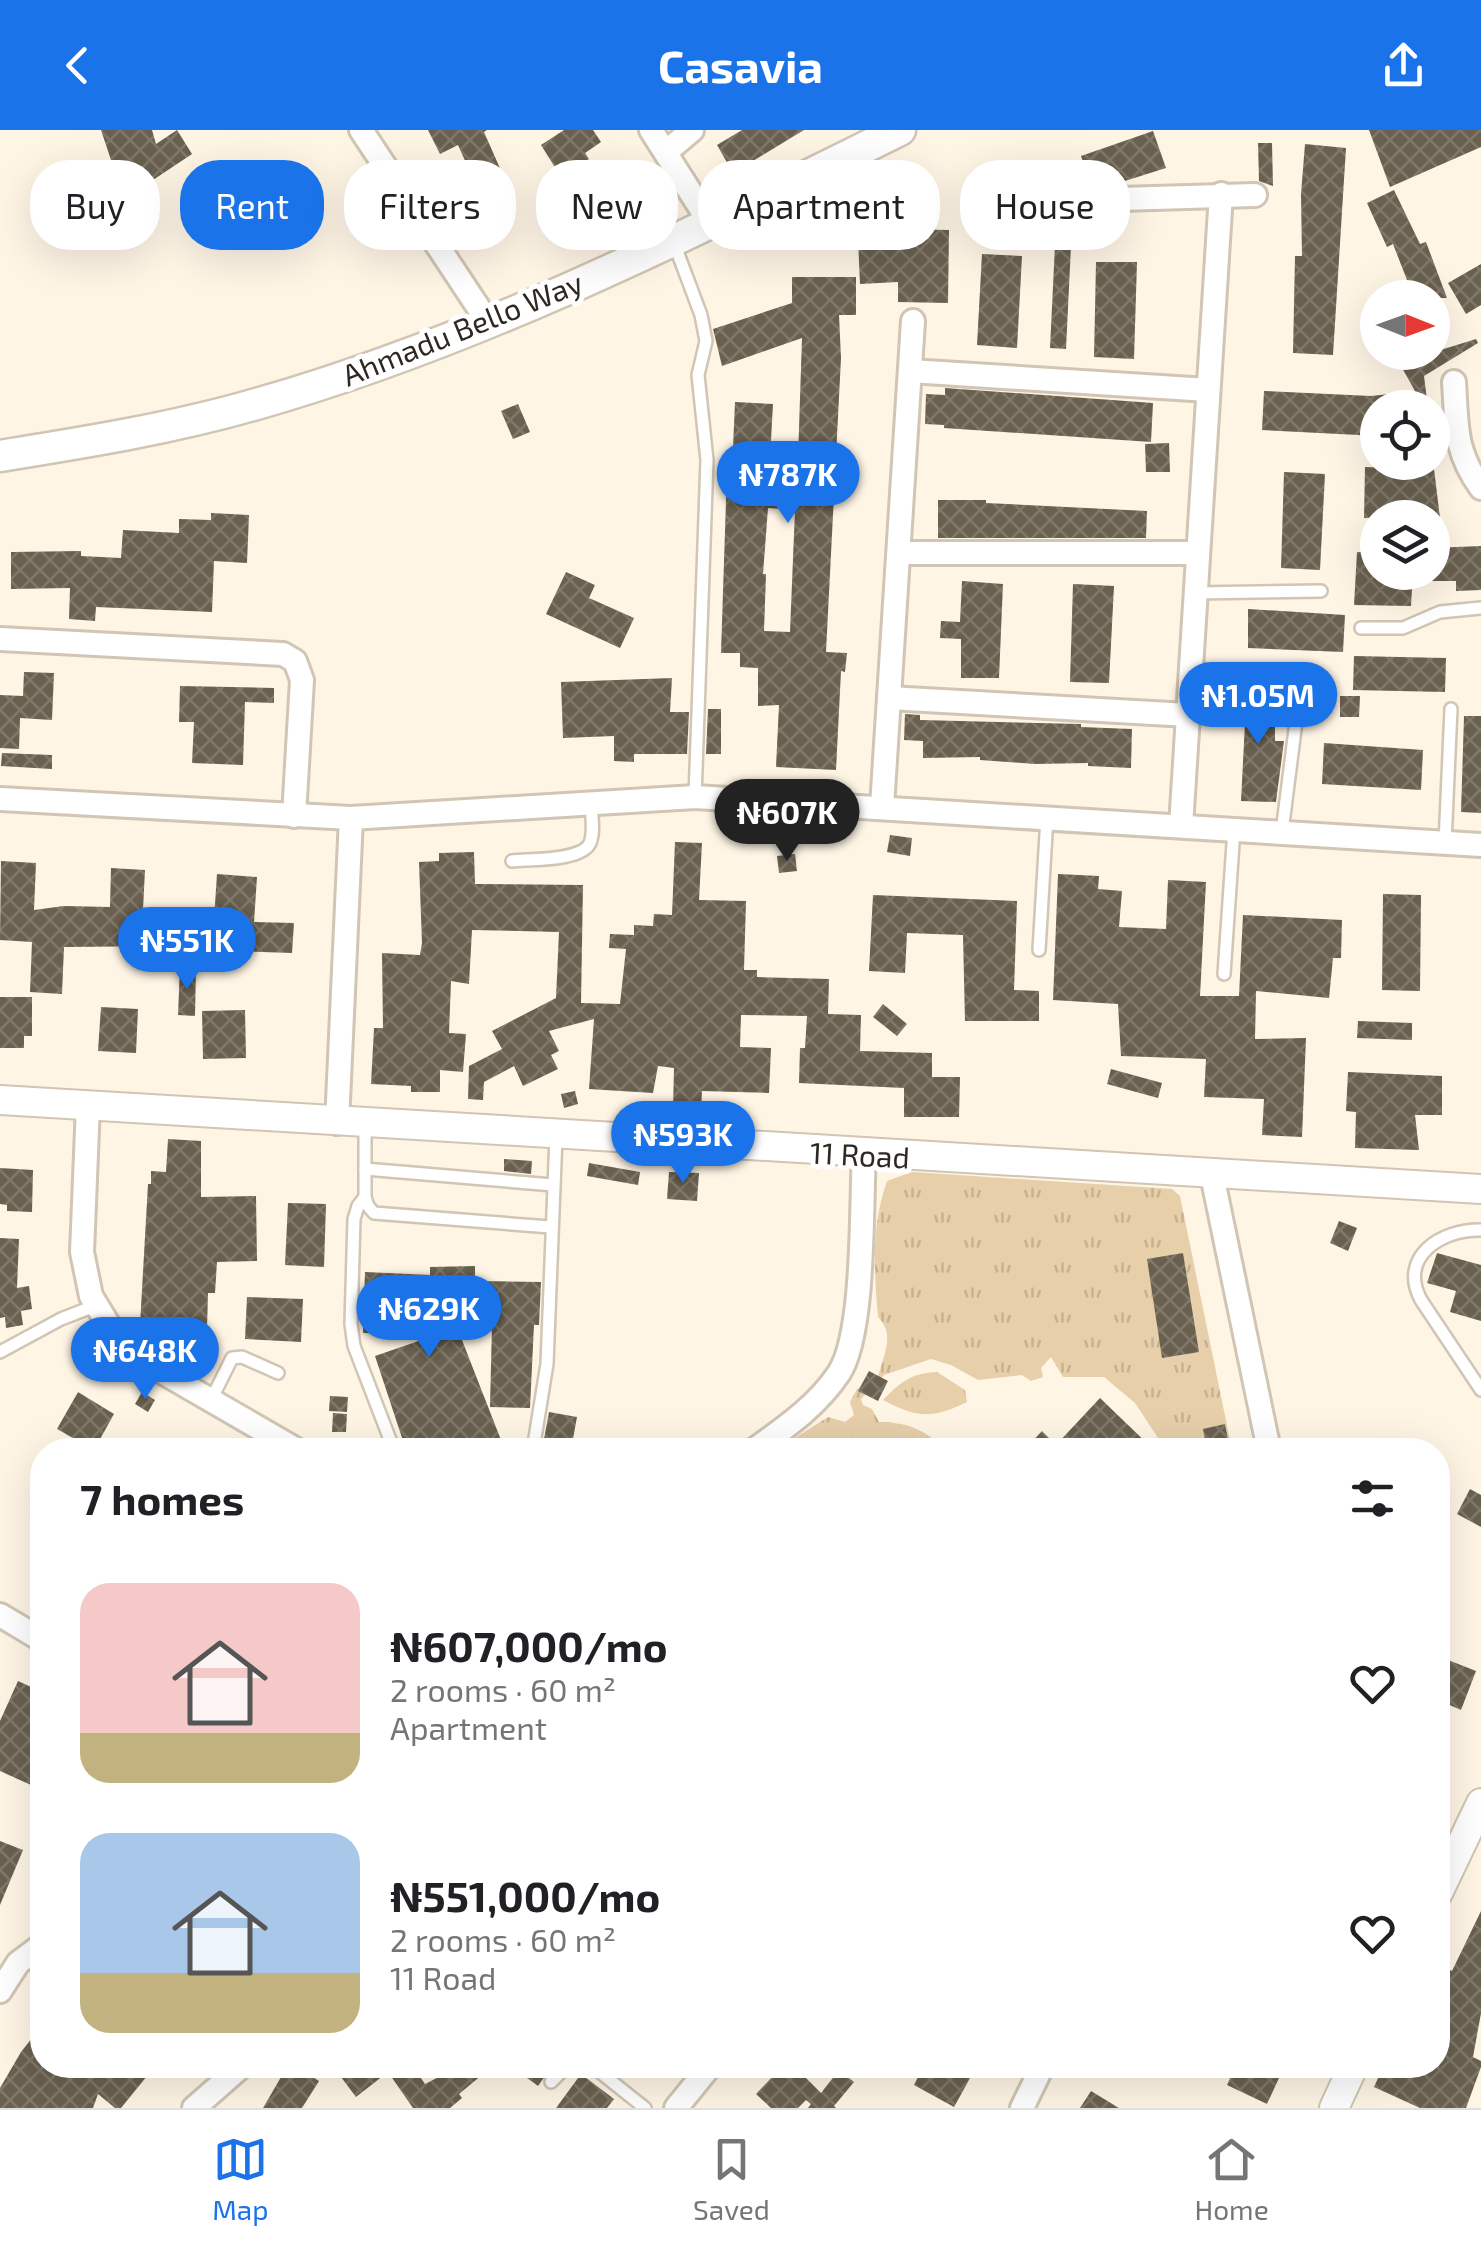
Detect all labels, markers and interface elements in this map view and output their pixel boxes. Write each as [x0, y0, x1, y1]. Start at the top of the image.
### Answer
icon: back [50, 38, 105, 93]
text: Casavia [658, 38, 823, 92]
icon: share [1376, 38, 1431, 93]
chip: Buy [30, 160, 160, 250]
chip: Rent [180, 160, 324, 250]
chip: Filters [344, 160, 516, 250]
chip: New [536, 160, 678, 250]
chip: Apartment [698, 160, 940, 250]
chip: House [960, 160, 1130, 250]
street label: Ahmadu Bello Way [337, 263, 588, 393]
north arrow [1360, 280, 1450, 370]
map controls [1360, 280, 1450, 590]
button: locate [1360, 390, 1450, 480]
pin: ₦787K [718, 441, 858, 526]
text: ₦787K [739, 454, 837, 492]
button: layers [1360, 500, 1450, 590]
pin: ₦1.05M [1177, 662, 1339, 747]
text: ₦1.05M [1201, 675, 1315, 713]
pin: ₦607K [717, 779, 857, 864]
text: ₦607K [737, 792, 838, 830]
pin: ₦551K [117, 907, 257, 992]
text: ₦551K [140, 920, 234, 958]
pin: ₦593K [613, 1101, 753, 1186]
text: ₦593K [633, 1114, 733, 1152]
street label: 11 Road [809, 1133, 911, 1175]
pin: ₦629K [359, 1275, 499, 1360]
text: ₦629K [378, 1288, 480, 1326]
pin: ₦648K [75, 1317, 215, 1402]
text: ₦648K [93, 1330, 197, 1368]
icon: filters [1345, 1471, 1400, 1526]
text: 7 homes [80, 1473, 244, 1523]
text: ₦607,000/mo [390, 1620, 668, 1670]
icon: home [160, 1623, 280, 1743]
icon: heart [1345, 1656, 1400, 1711]
text: 2 rooms · 60 m² [390, 1670, 616, 1708]
text: Apartment [390, 1708, 547, 1746]
text: ₦551,000/mo [390, 1870, 660, 1920]
icon: home [160, 1873, 280, 1993]
icon: heart [1345, 1906, 1400, 1961]
text: 2 rooms · 60 m² [390, 1920, 616, 1958]
text: 11 Road [390, 1958, 496, 1996]
tab: Map [212, 2132, 268, 2226]
tab: Saved [693, 2132, 770, 2226]
tab: Home [1195, 2132, 1269, 2226]

